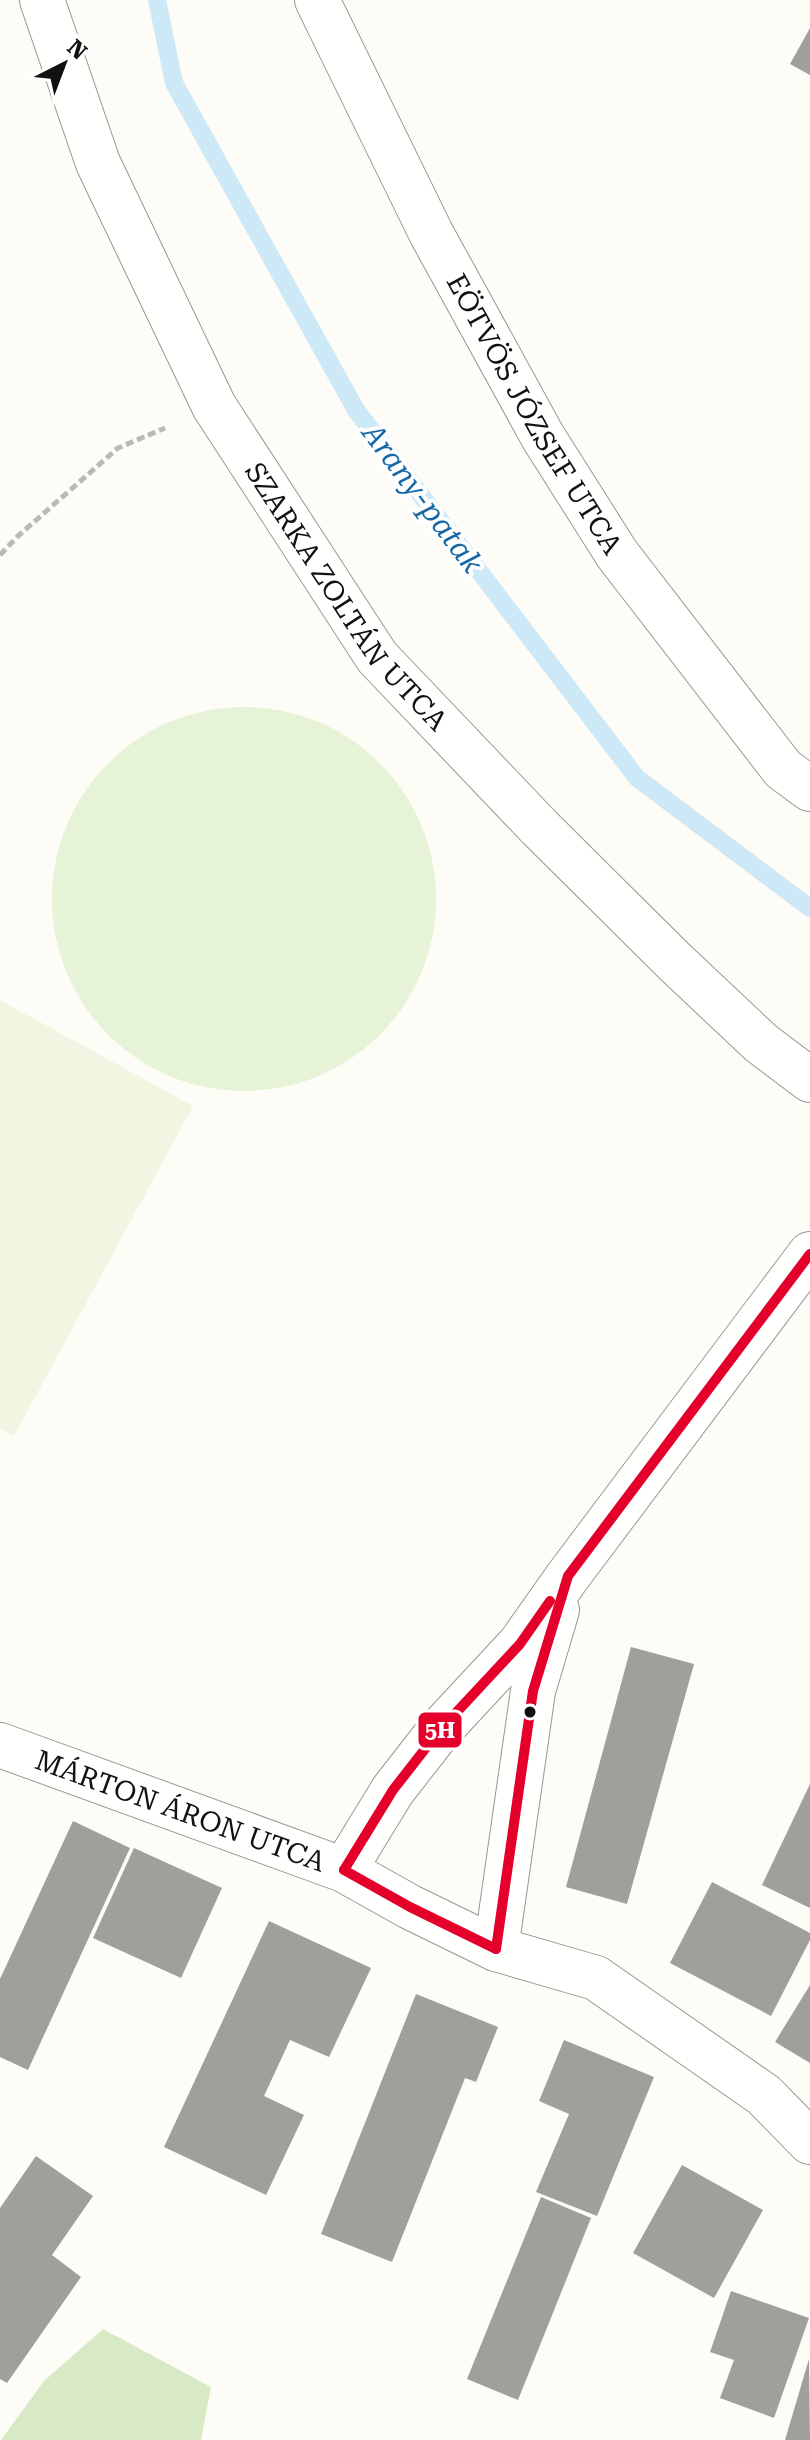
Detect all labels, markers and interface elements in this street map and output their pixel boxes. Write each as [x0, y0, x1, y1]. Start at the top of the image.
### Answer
north arrow [24, 24, 104, 104]
text: N [62, 35, 92, 65]
street label: EÖTVÖS JÓZSEF UTCA [440, 268, 630, 561]
water label: Arany-patak [354, 415, 491, 580]
street label: SZARKA ZOLTÁN UTCA [239, 456, 455, 737]
unlabelled marker [522, 1704, 538, 1720]
line badge: 5H [417, 1711, 463, 1749]
text: 5H [425, 1718, 455, 1743]
street label: MÁRTON ÁRON UTCA [31, 1743, 330, 1879]

